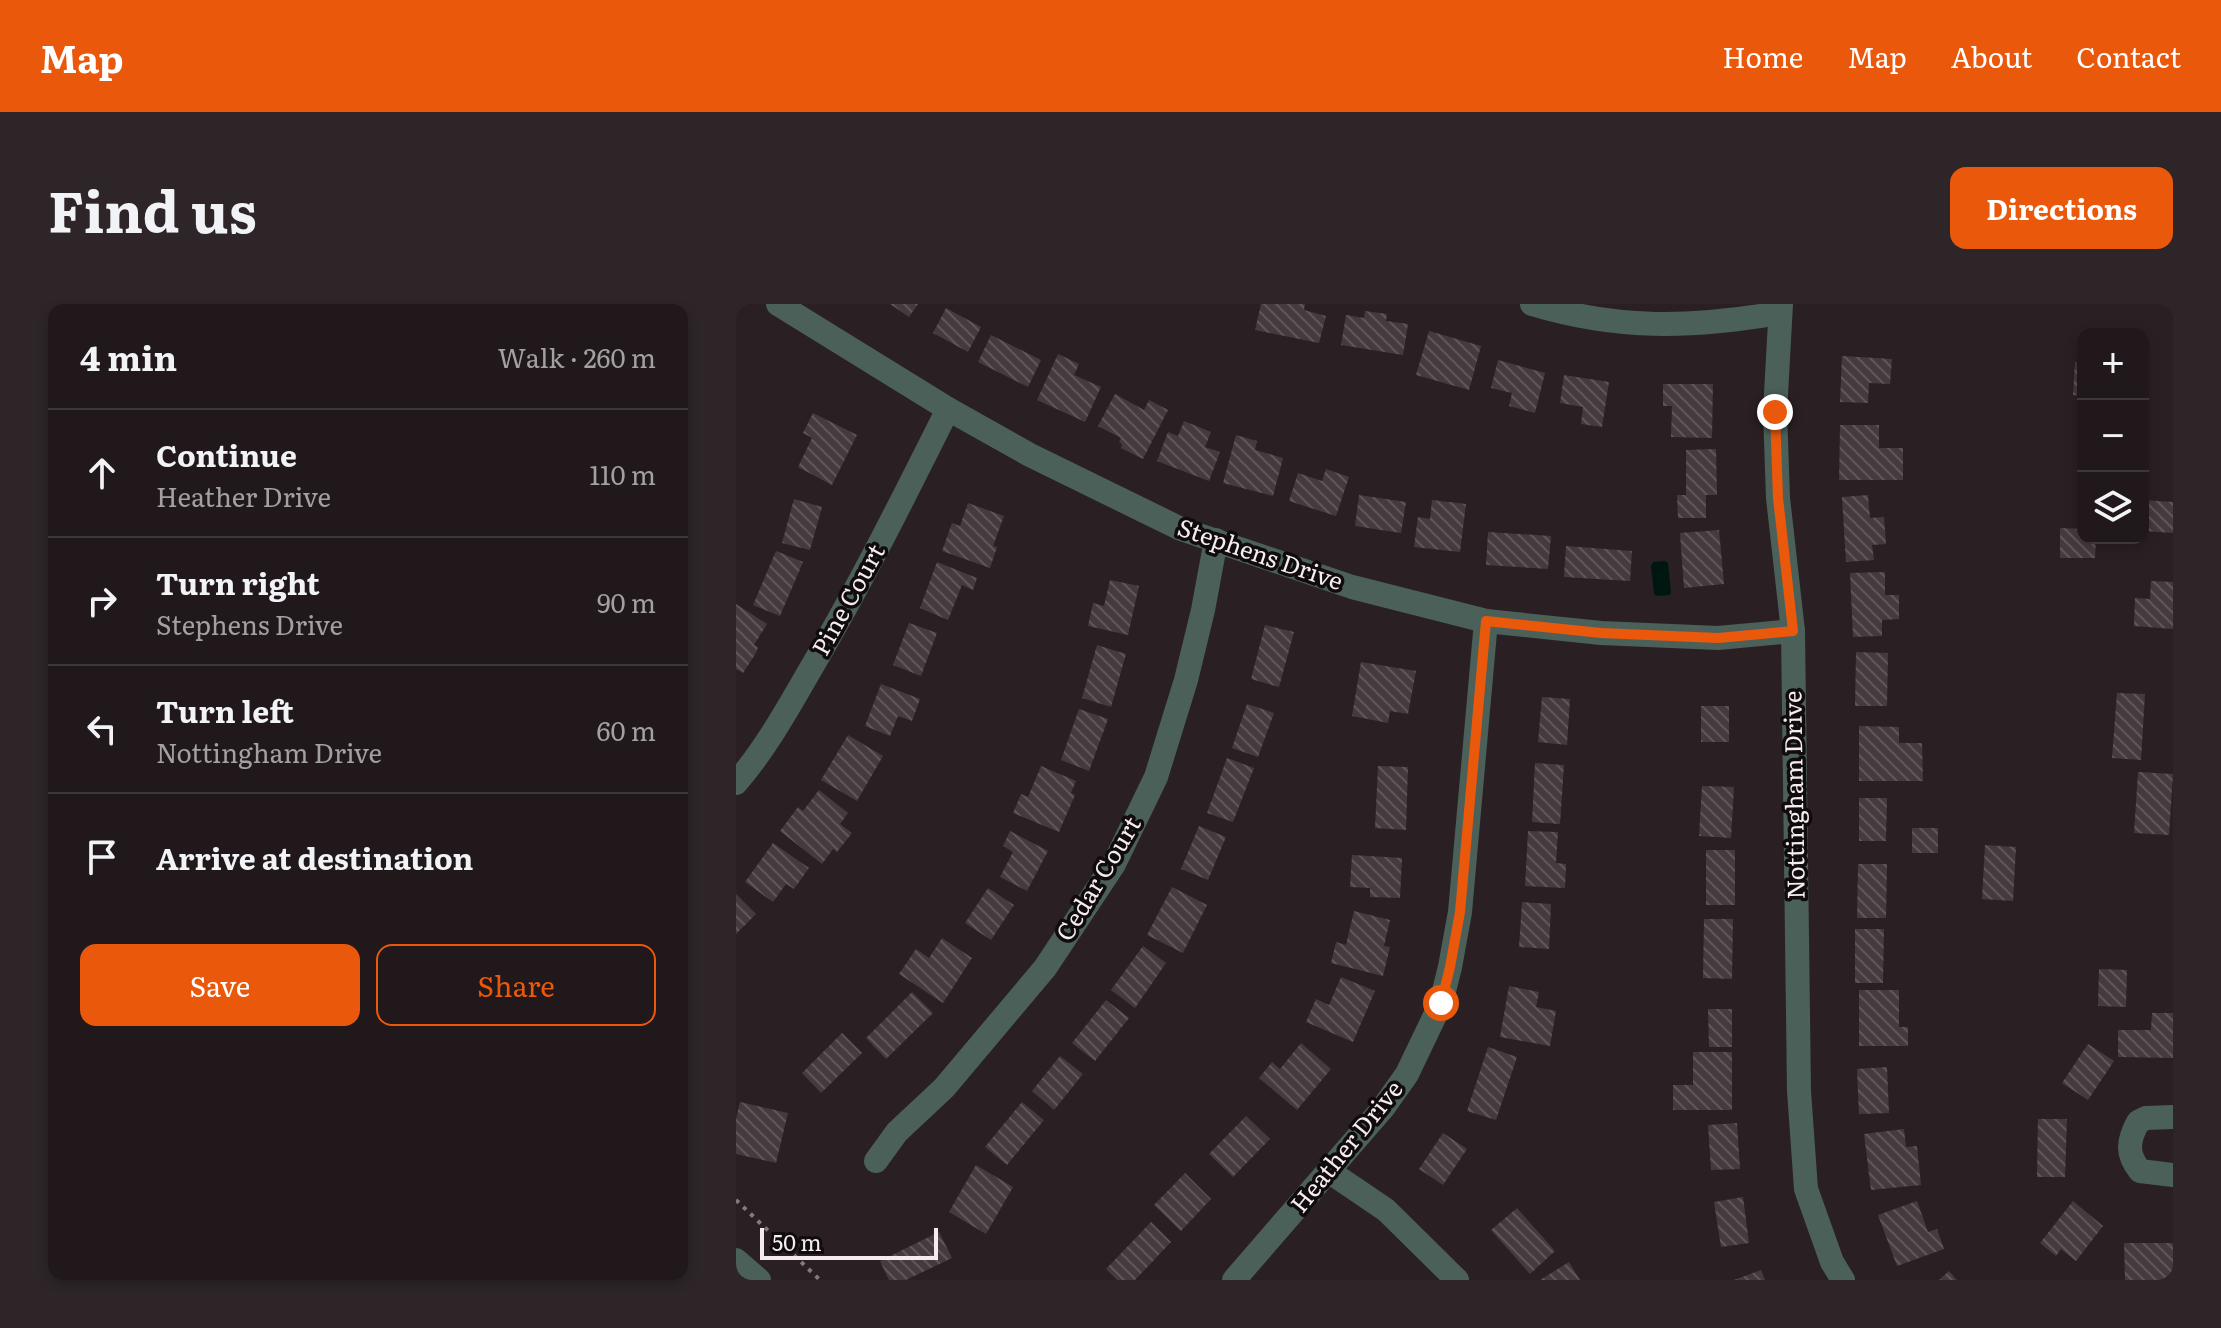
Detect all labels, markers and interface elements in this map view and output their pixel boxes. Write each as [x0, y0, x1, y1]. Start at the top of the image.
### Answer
text: Map [40, 28, 124, 85]
text: Home [1722, 35, 1803, 77]
text: Map [1847, 35, 1907, 77]
text: About [1951, 35, 2032, 77]
text: Contact [2076, 35, 2181, 77]
text: Find us [48, 167, 257, 250]
button: Directions [1950, 167, 2173, 249]
map controls [2077, 328, 2149, 544]
button: + [2077, 328, 2149, 400]
text: 4 min [80, 331, 177, 381]
text: Walk · 260 m [498, 337, 656, 376]
route end [1757, 394, 1793, 430]
button: − [2077, 400, 2149, 472]
text: Continue [156, 432, 297, 476]
icon: ahead [80, 451, 124, 495]
text: 110 m [589, 454, 656, 493]
button: layers [2077, 472, 2149, 544]
text: Heather Drive [156, 476, 331, 515]
street label: Stephens Drive [1173, 508, 1348, 597]
street label: Pine Court [802, 537, 892, 661]
text: Turn right [156, 560, 320, 604]
icon: right [80, 579, 124, 623]
text: 90 m [597, 582, 656, 621]
text: Stephens Drive [156, 604, 343, 643]
text: Turn left [156, 688, 294, 732]
street label: Nottingham Drive [1773, 690, 1812, 900]
icon: left [80, 707, 124, 751]
text: 60 m [597, 710, 656, 749]
text: Nottingham Drive [156, 732, 382, 771]
street label: Cedar Court [1046, 809, 1148, 947]
icon: arrive [80, 835, 124, 879]
text: Arrive at destination [156, 835, 473, 879]
button: Save [80, 944, 360, 1026]
button: Share [376, 944, 656, 1026]
route start [1423, 985, 1459, 1021]
street label: Heather Drive [1281, 1072, 1409, 1219]
scale bar [760, 1224, 938, 1260]
text: 50 m [772, 1225, 822, 1258]

